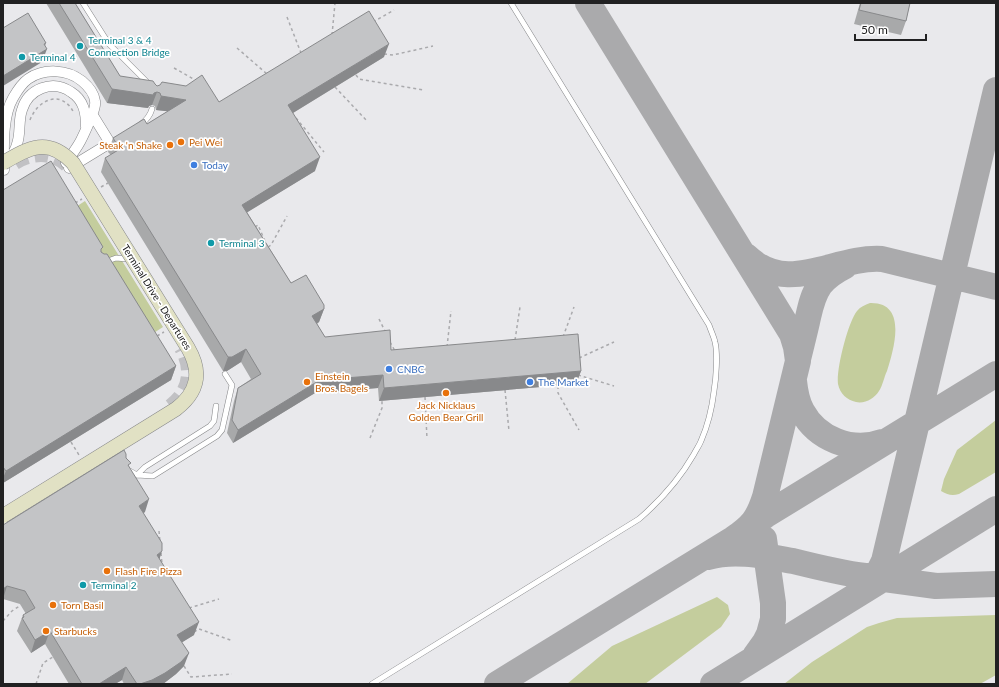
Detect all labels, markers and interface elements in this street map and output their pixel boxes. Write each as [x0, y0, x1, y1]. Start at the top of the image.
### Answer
scale bar [855, 16, 926, 42]
text: 50 m [861, 22, 888, 37]
place label: Terminal 3 & 4 Connection Bridge [88, 34, 170, 58]
marker: Terminal 3 & 4 Connection Bridge [75, 41, 85, 51]
place label: Terminal 4 [30, 51, 76, 63]
marker: Terminal 4 [17, 52, 27, 62]
place label: Pei Wei [189, 136, 222, 148]
marker: Pei Wei [176, 137, 186, 147]
place label: Steak 'n Shake [99, 139, 162, 151]
marker: Steak 'n Shake [165, 140, 175, 150]
place label: Today [202, 159, 229, 171]
marker: Today [189, 160, 199, 170]
place label: Terminal 3 [219, 237, 265, 249]
marker: Terminal 3 [206, 238, 216, 248]
street label: Terminal Drive - Departures [120, 242, 194, 352]
place label: CNBC [397, 363, 425, 375]
marker: CNBC [384, 364, 394, 374]
place label: Einstein Bros. Bagels [315, 370, 368, 394]
place label: The Market [538, 376, 589, 388]
marker: Einstein Bros. Bagels [302, 377, 312, 387]
marker: The Market [525, 377, 535, 387]
marker: Jack Nicklaus Golden Bear Grill [441, 388, 451, 398]
place label: Jack Nicklaus Golden Bear Grill [409, 399, 483, 423]
place label: Flash Fire Pizza [115, 565, 182, 577]
marker: Flash Fire Pizza [102, 566, 112, 576]
place label: Terminal 2 [91, 579, 137, 591]
marker: Terminal 2 [78, 580, 88, 590]
place label: Torn Basil [61, 599, 104, 611]
marker: Torn Basil [48, 600, 58, 610]
place label: Starbucks [54, 625, 97, 637]
marker: Starbucks [41, 626, 51, 636]

